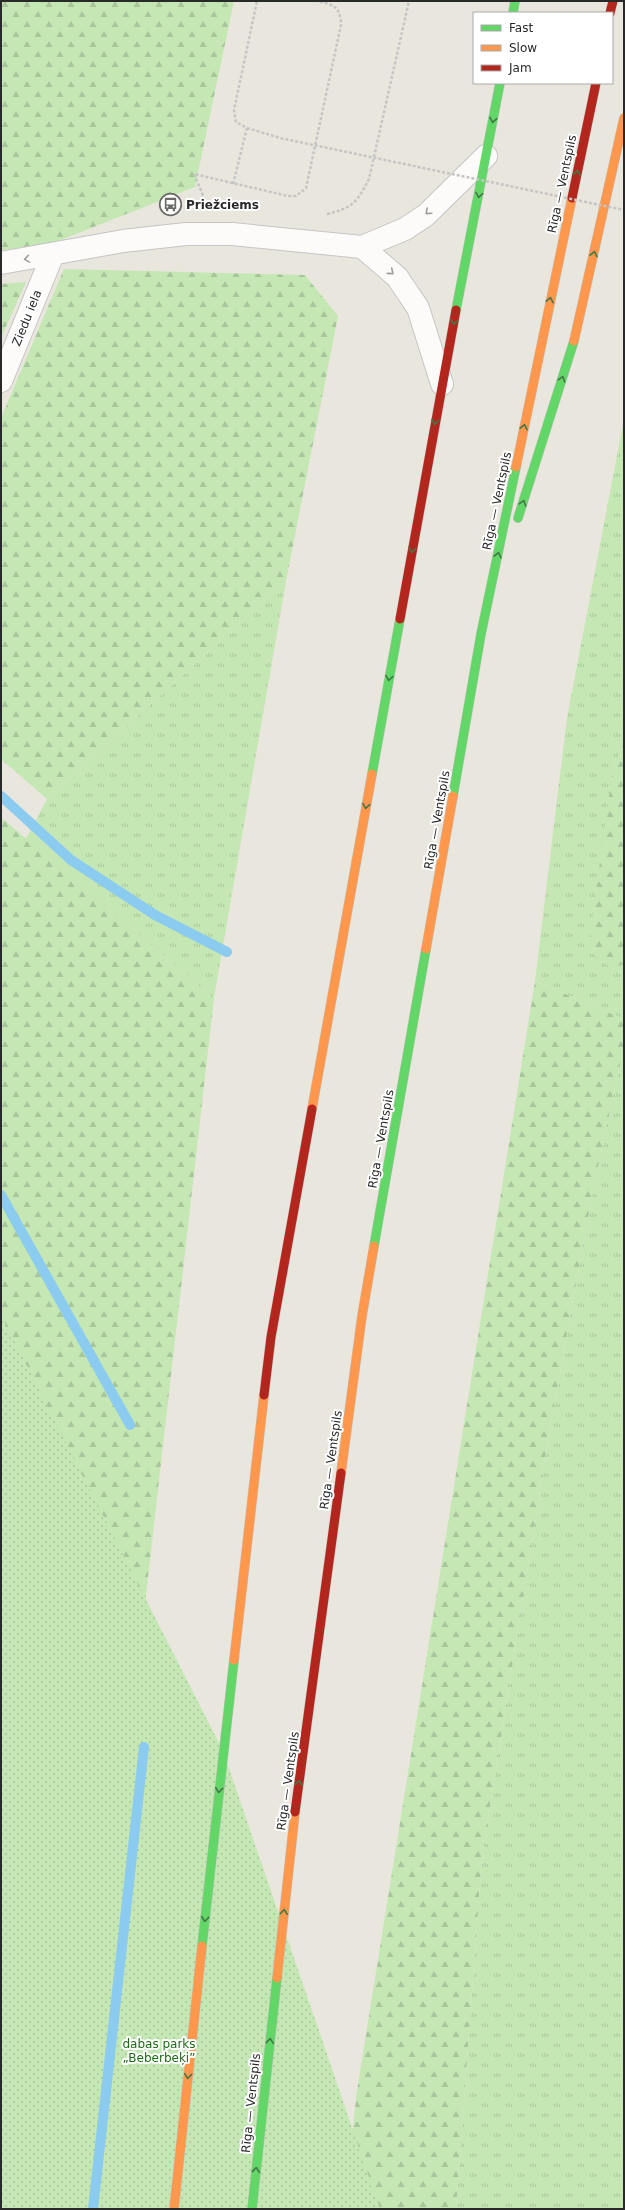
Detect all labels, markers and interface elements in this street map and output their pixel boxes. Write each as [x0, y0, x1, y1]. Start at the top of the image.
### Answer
legend [473, 12, 613, 84]
text: Fast [509, 21, 533, 35]
text: Slow [509, 41, 537, 55]
text: Jam [508, 61, 532, 75]
one-way arrow [489, 116, 498, 123]
street label: Rīga — Ventspils [545, 134, 579, 234]
one-way arrow [572, 170, 580, 176]
one-way arrow [475, 191, 483, 198]
bus stop icon: Priežciems [157, 192, 183, 218]
place label: Priežciems [186, 198, 259, 212]
one-way arrow [425, 208, 433, 215]
one-way arrow [590, 251, 598, 257]
one-way arrow [24, 254, 30, 263]
one-way arrow [387, 268, 394, 275]
street label: Ziedu iela [9, 288, 45, 348]
one-way arrow [546, 297, 554, 303]
one-way arrow [450, 319, 459, 325]
one-way arrow [557, 376, 566, 383]
one-way arrow [432, 419, 440, 425]
one-way arrow [519, 424, 528, 431]
street label: Rīga — Ventspils [480, 451, 514, 551]
one-way arrow [518, 500, 526, 507]
one-way arrow [409, 547, 417, 553]
one-way arrow [493, 551, 501, 558]
one-way arrow [386, 675, 394, 681]
street label: Rīga — Ventspils [421, 770, 453, 870]
one-way arrow [363, 803, 371, 809]
street label: Rīga — Ventspils [365, 1089, 397, 1189]
street label: Rīga — Ventspils [317, 1409, 345, 1511]
street label: Rīga — Ventspils [274, 1730, 302, 1832]
one-way arrow [295, 1780, 304, 1786]
one-way arrow [214, 1787, 223, 1793]
one-way arrow [279, 1909, 288, 1915]
one-way arrow [201, 1916, 210, 1922]
park label: dabas parks „Beberbeķi” [122, 2037, 196, 2065]
one-way arrow [265, 2038, 274, 2044]
street label: Rīga — Ventspils [239, 2053, 263, 2153]
one-way arrow [184, 2073, 193, 2079]
one-way arrow [251, 2167, 260, 2173]

